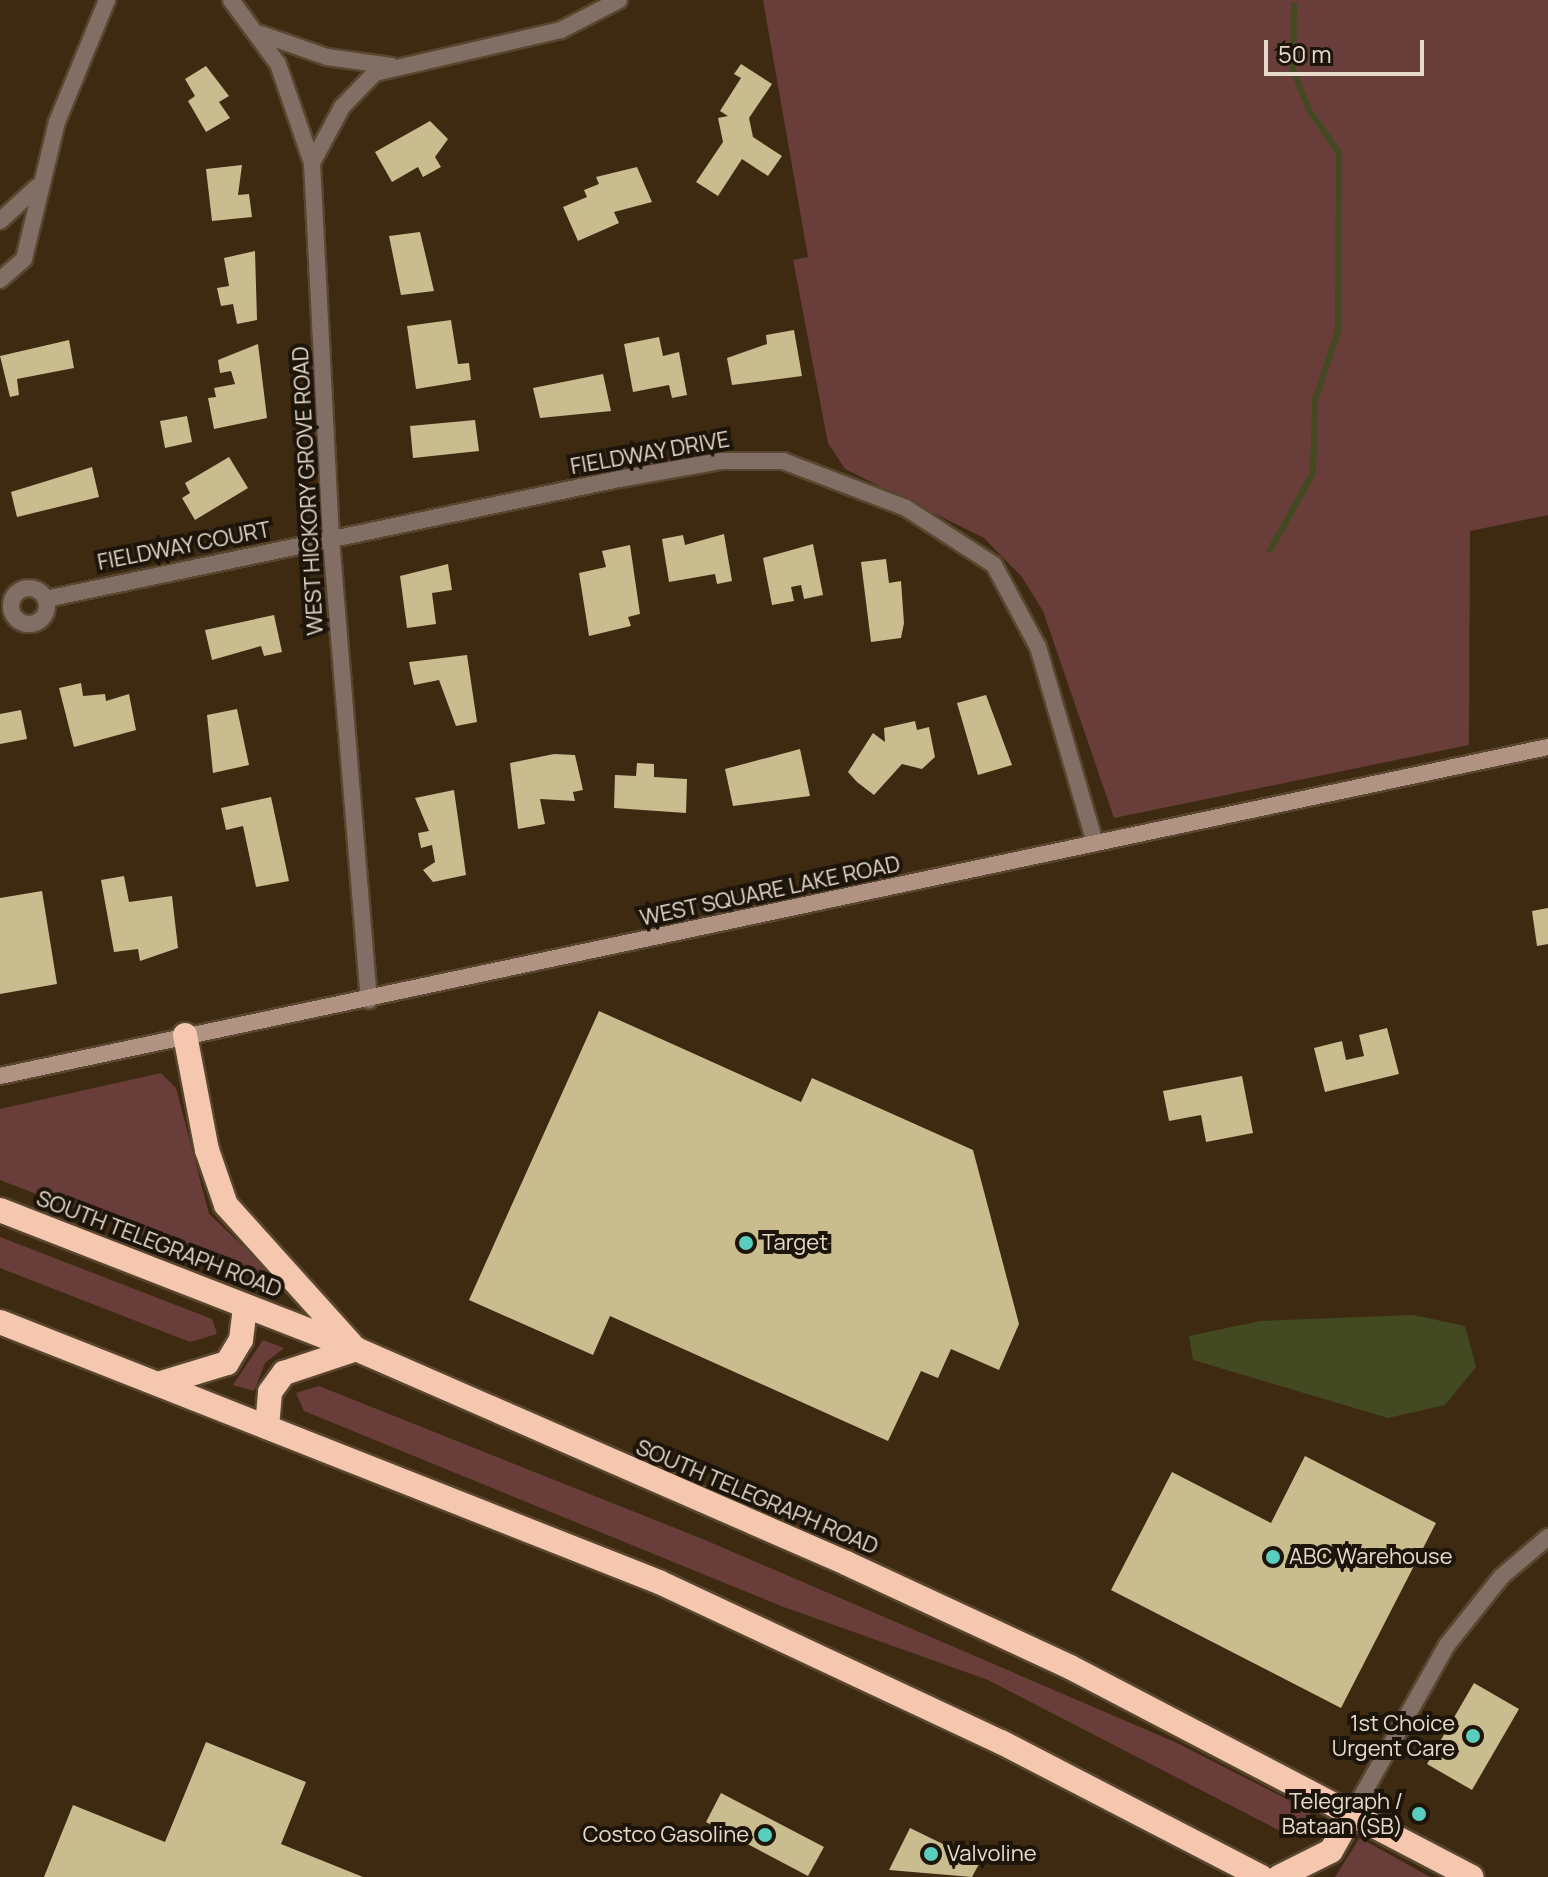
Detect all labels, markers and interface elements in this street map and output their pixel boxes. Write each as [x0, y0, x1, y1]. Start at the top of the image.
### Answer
scale bar [1268, 24, 1428, 74]
text: 50 m [1278, 37, 1332, 70]
street label: WEST HICKORY GROVE ROAD [287, 345, 329, 637]
street label: FIELDWAY DRIVE [568, 426, 732, 480]
street label: FIELDWAY COURT [95, 516, 273, 576]
street label: WEST SQUARE LAKE ROAD [637, 850, 903, 932]
street label: SOUTH TELEGRAPH ROAD [33, 1185, 285, 1303]
place label: Target [762, 1230, 828, 1256]
marker: Target [737, 1234, 755, 1252]
street label: SOUTH TELEGRAPH ROAD [632, 1434, 882, 1560]
place label: ABC Warehouse [1289, 1544, 1453, 1570]
marker: ABC Warehouse [1264, 1548, 1282, 1566]
place label: 1st Choice Urgent Care [1332, 1710, 1455, 1762]
marker: 1st Choice Urgent Care [1462, 1725, 1484, 1747]
place label: Telegraph / Bataan (SB) [1282, 1788, 1403, 1840]
marker: Telegraph / Bataan (SB) [1410, 1805, 1428, 1823]
place label: Costco Gasoline [583, 1822, 749, 1848]
marker: Costco Gasoline [756, 1826, 774, 1844]
place label: Valvoline [947, 1841, 1037, 1867]
marker: Valvoline [922, 1845, 940, 1863]

